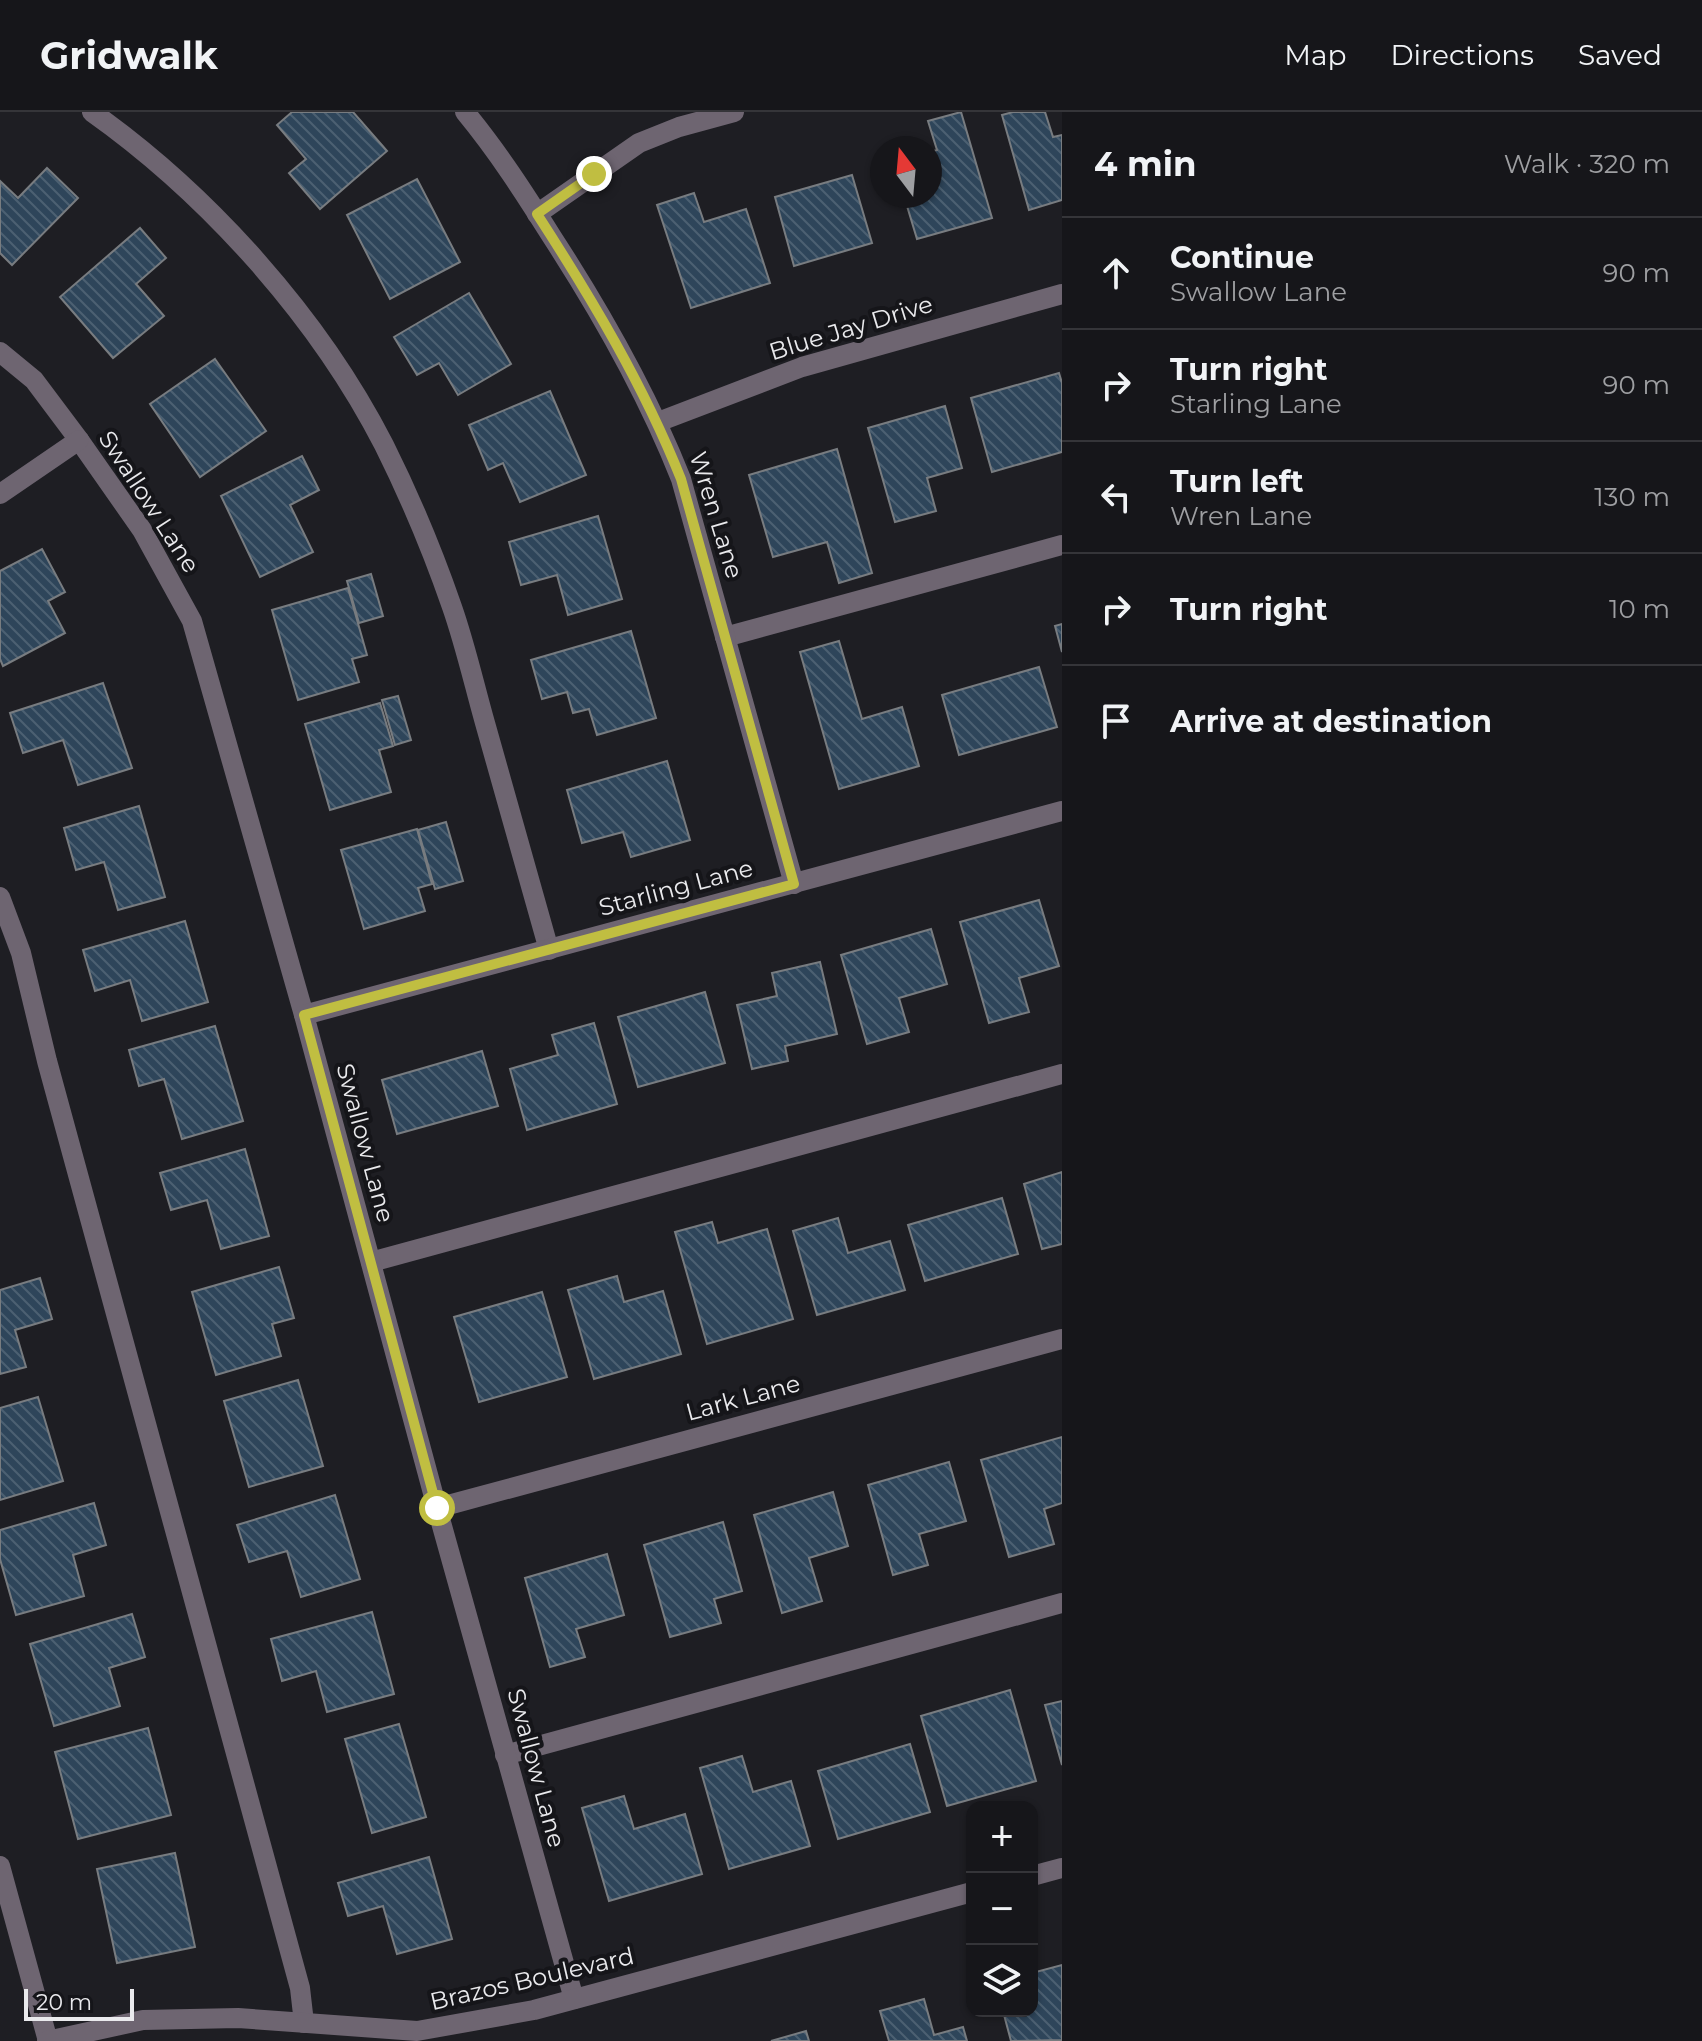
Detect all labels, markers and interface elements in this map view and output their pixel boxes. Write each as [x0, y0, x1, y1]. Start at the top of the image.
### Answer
text: Gridwalk [40, 32, 218, 79]
text: Map [1284, 38, 1346, 72]
text: Directions [1390, 38, 1534, 72]
text: Saved [1578, 38, 1662, 72]
north arrow [870, 136, 942, 208]
text: 4 min [1094, 143, 1196, 185]
text: Walk · 320 m [1504, 148, 1670, 180]
route end [576, 156, 612, 192]
text: Continue [1170, 239, 1314, 276]
icon: ahead [1094, 251, 1138, 295]
text: 90 m [1603, 257, 1670, 289]
text: Swallow Lane [1170, 276, 1347, 308]
street label: Blue Jay Drive [766, 289, 936, 366]
text: Turn right [1170, 351, 1327, 388]
icon: right [1094, 363, 1138, 407]
text: 90 m [1603, 369, 1670, 401]
text: Starling Lane [1170, 388, 1342, 420]
street label: Swallow Lane [93, 425, 206, 578]
street label: Wren Lane [683, 448, 750, 582]
text: Turn left [1170, 463, 1303, 500]
icon: left [1094, 475, 1138, 519]
text: 130 m [1594, 481, 1670, 513]
text: Wren Lane [1170, 500, 1312, 532]
icon: right [1094, 587, 1138, 631]
text: Turn right [1170, 591, 1327, 628]
text: 10 m [1609, 593, 1670, 625]
icon: arrive [1094, 699, 1138, 743]
text: Arrive at destination [1170, 703, 1492, 740]
street label: Starling Lane [596, 853, 756, 922]
street label: Swallow Lane [330, 1060, 401, 1225]
street label: Lark Lane [682, 1368, 803, 1427]
route start [419, 1490, 455, 1526]
street label: Swallow Lane [501, 1685, 572, 1850]
map controls [966, 1801, 1038, 2017]
button: + [966, 1801, 1038, 1873]
button: − [966, 1873, 1038, 1945]
street label: Brazos Boulevard [427, 1941, 637, 2016]
button: layers [966, 1945, 1038, 2017]
scale bar [24, 1985, 134, 2021]
text: 20 m [36, 1989, 92, 2016]

